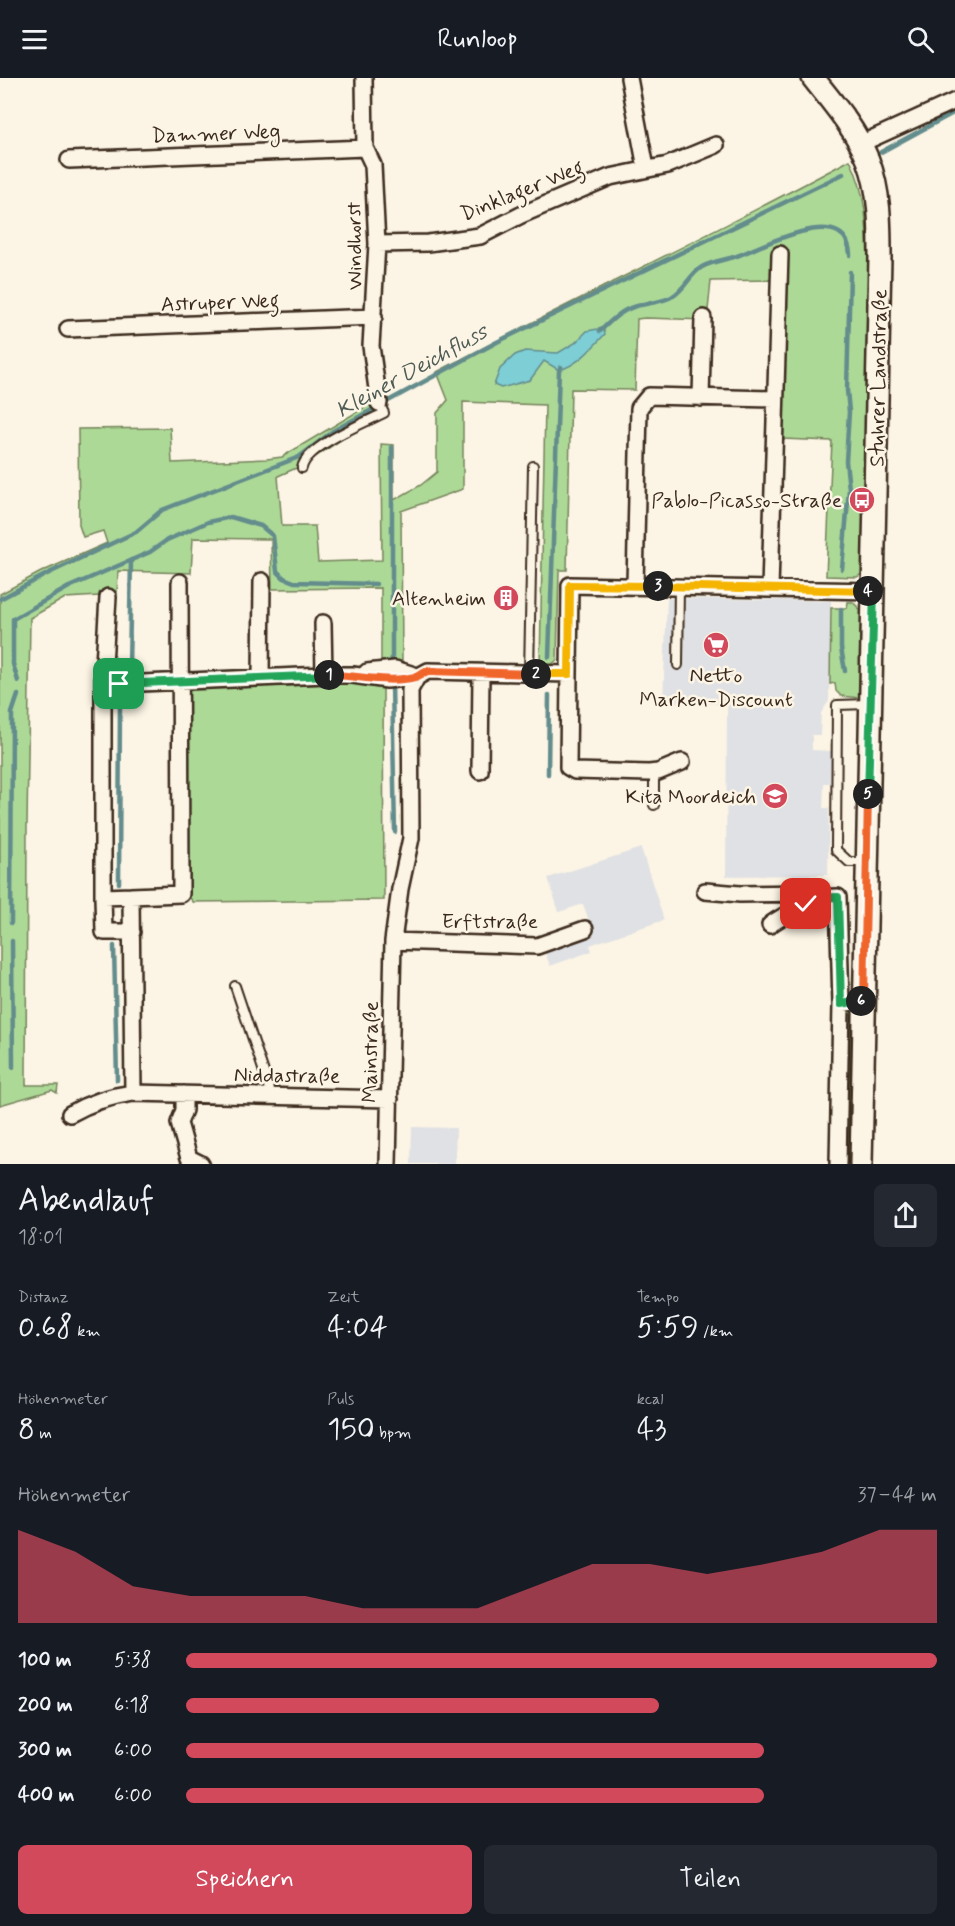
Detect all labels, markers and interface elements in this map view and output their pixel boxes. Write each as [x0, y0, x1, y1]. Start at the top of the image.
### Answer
text: Runloop [437, 22, 518, 57]
icon: menu [18, 23, 51, 56]
icon: search [904, 23, 937, 56]
street label: Dammer Weg [151, 118, 281, 151]
street label: Dinklager Weg [457, 154, 589, 230]
street label: Windhorst [340, 201, 370, 290]
street label: Astruper Weg [160, 287, 280, 321]
street label: Stuhrer Landstraße [863, 289, 895, 467]
water label: Kleiner Deichfluss [331, 318, 494, 425]
bus stop icon: Pablo-Picasso-Straße [847, 485, 877, 515]
place label: Pablo-Picasso-Straße [651, 487, 842, 515]
pin: 3 [643, 571, 673, 601]
text: 3 [654, 575, 662, 596]
pin: 4 [853, 576, 883, 606]
text: 4 [863, 580, 873, 601]
building icon: Altenheim [491, 583, 521, 613]
place label: Altenheim [392, 585, 486, 613]
supermarket icon: Netto Marken-Discount [701, 630, 731, 660]
pin [93, 658, 144, 709]
pin: 2 [521, 659, 551, 689]
pin: 1 [314, 660, 344, 690]
place label: Netto Marken-Discount [639, 662, 793, 714]
text: 2 [532, 663, 540, 684]
text: 1 [325, 664, 333, 685]
icon: arrive [102, 667, 135, 700]
pin: 5 [853, 779, 883, 809]
school or university icon: Kita Moordeich [760, 781, 790, 811]
place label: Kita Moordeich [625, 783, 756, 811]
text: 5 [863, 783, 873, 804]
pin [780, 878, 831, 929]
icon: check [789, 887, 822, 920]
street label: Erftstraße [442, 908, 538, 936]
pin: 6 [846, 986, 876, 1016]
text: 6 [857, 990, 865, 1011]
street label: Mainstraße [356, 1001, 386, 1103]
street label: Niddastraße [233, 1061, 340, 1091]
text: Abendlauf [18, 1179, 154, 1223]
button: share [874, 1184, 937, 1247]
text: 18:01 [18, 1224, 63, 1251]
text: Distanz [18, 1287, 68, 1308]
text: Zeit [327, 1287, 360, 1308]
text: Tempo [637, 1287, 679, 1308]
text: 0.68 [18, 1308, 73, 1347]
text: 4:04 [327, 1308, 388, 1347]
text: 5:59 [637, 1308, 699, 1347]
text: km [73, 1321, 100, 1342]
text: /km [699, 1321, 733, 1342]
text: Höhenmeter [18, 1389, 108, 1410]
text: Puls [327, 1389, 354, 1410]
text: kcal [637, 1389, 664, 1410]
text: 8 [18, 1410, 35, 1449]
text: 150 [327, 1410, 375, 1449]
text: 43 [637, 1410, 667, 1449]
text: m [35, 1423, 52, 1444]
text: bpm [375, 1423, 411, 1444]
text: Höhenmeter [18, 1482, 130, 1509]
text: 37–44 m [857, 1482, 937, 1509]
text: 100 m [18, 1647, 72, 1674]
text: 5:38 [114, 1647, 151, 1674]
text: 200 m [18, 1692, 73, 1719]
text: 6:18 [114, 1692, 149, 1719]
text: 300 m [18, 1737, 72, 1764]
text: 6:00 [114, 1737, 152, 1764]
text: 400 m [18, 1782, 74, 1809]
text: 6:00 [114, 1782, 152, 1809]
button: Speichern [18, 1845, 472, 1914]
button: Teilen [484, 1845, 937, 1914]

